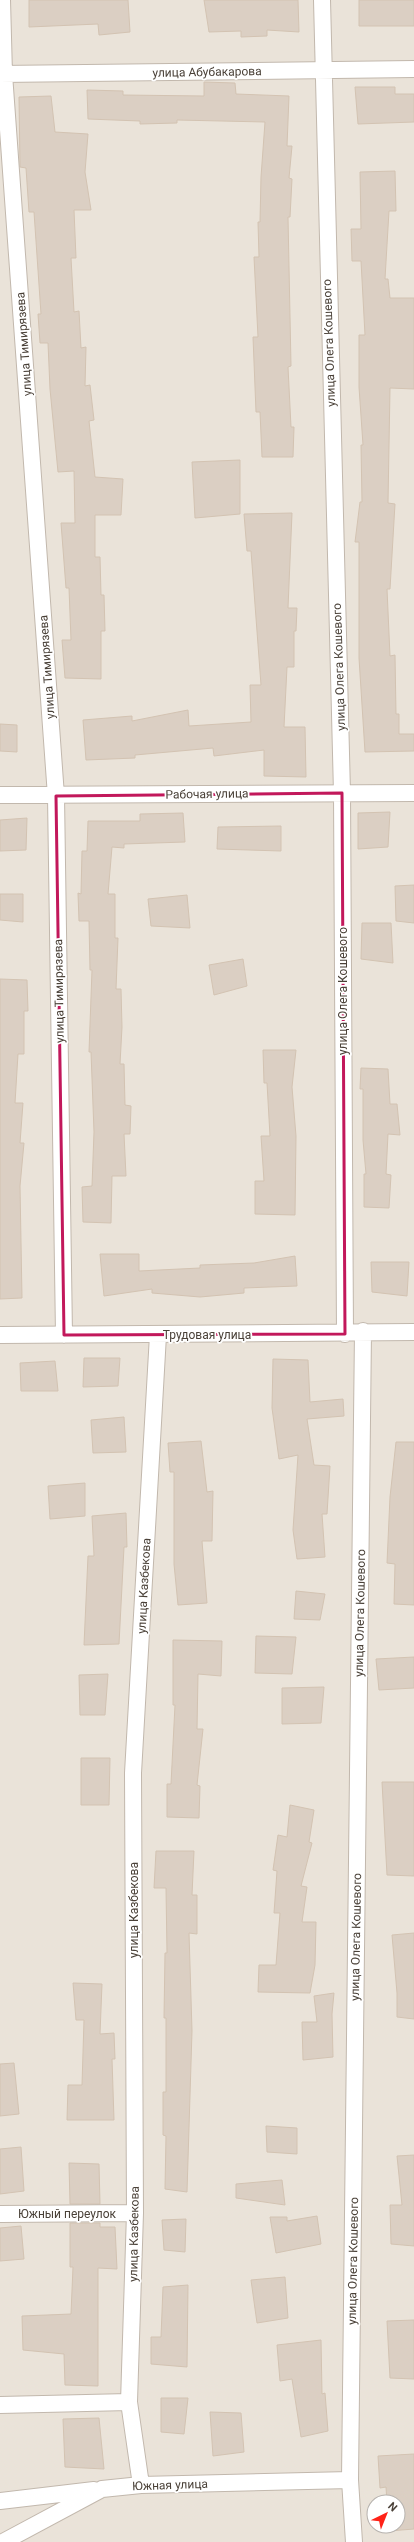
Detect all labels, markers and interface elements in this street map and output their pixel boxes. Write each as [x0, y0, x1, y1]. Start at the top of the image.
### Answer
street label: улица Абубакарова [152, 64, 262, 80]
street label: улица Олега Кошевого [320, 279, 338, 407]
street label: улица Тимирязева [13, 292, 35, 396]
street label: улица Олега Кошевого [330, 603, 348, 731]
street label: улица Тимирязева [36, 615, 58, 719]
street label: Рабочая улица [165, 786, 249, 802]
street label: улица Олега Кошевого [336, 927, 350, 1055]
street label: улица Тимирязева [51, 939, 67, 1043]
street label: Трудовая улица [163, 1328, 251, 1342]
street label: улица Казбекова [135, 1538, 153, 1634]
street label: улица Олега Кошевого [352, 1549, 368, 1677]
street label: улица Казбекова [127, 1862, 141, 1958]
street label: улица Олега Кошевого [348, 1873, 364, 2001]
street label: улица Казбекова [126, 2186, 142, 2282]
street label: улица Олега Кошевого [345, 2197, 361, 2325]
street label: Южный переулок [18, 2207, 117, 2221]
street label: Южная улица [132, 2477, 208, 2493]
north arrow [366, 2494, 406, 2534]
text: N [385, 2500, 400, 2515]

